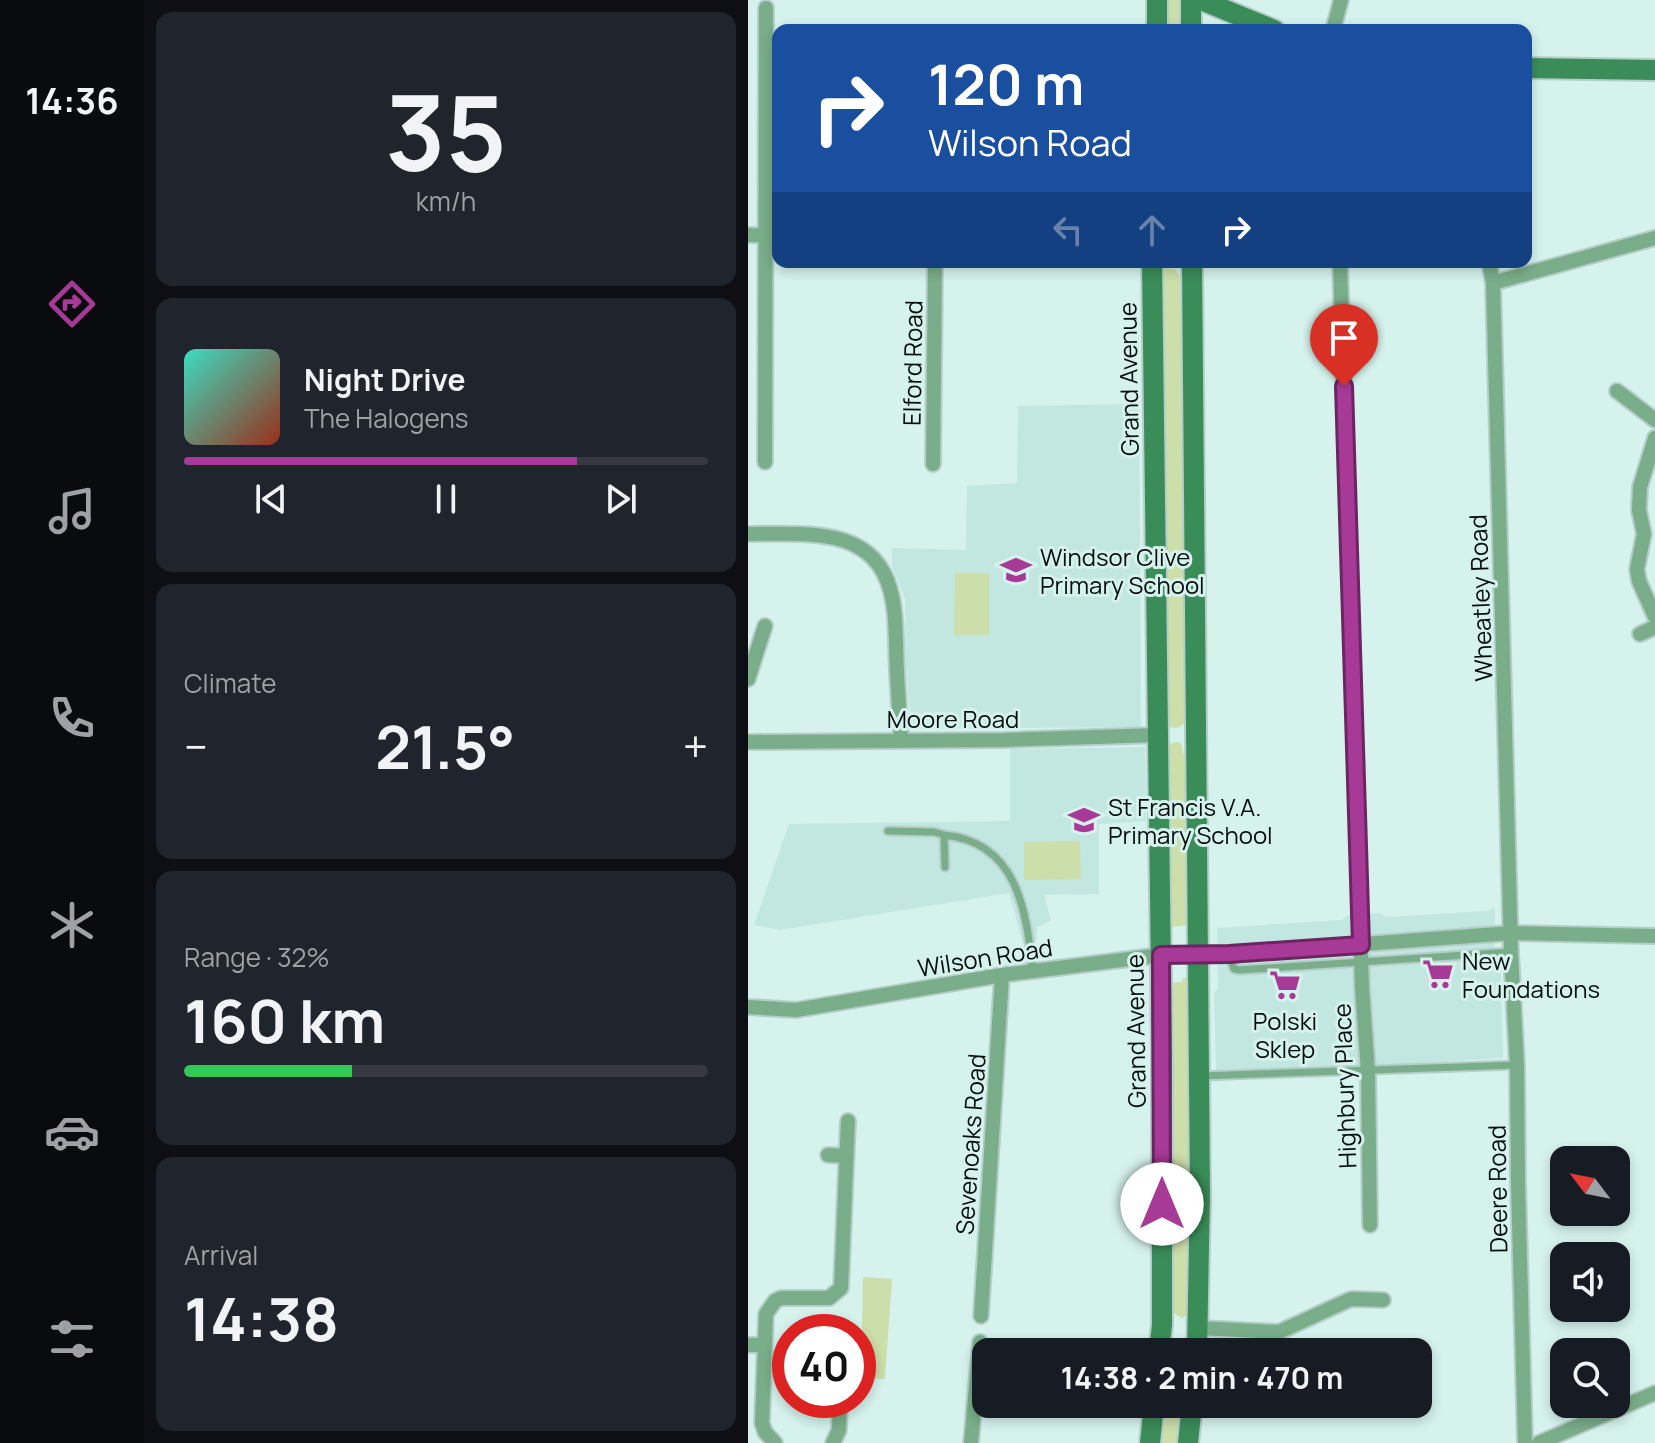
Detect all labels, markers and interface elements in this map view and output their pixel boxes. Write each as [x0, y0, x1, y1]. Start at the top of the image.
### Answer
text: 120 m [928, 45, 1084, 122]
icon: right [796, 56, 900, 160]
text: 35 [385, 60, 507, 202]
text: 14:36 [25, 76, 119, 125]
text: Wilson Road [928, 118, 1132, 167]
text: km/h [416, 183, 476, 219]
icon: left [1046, 208, 1090, 252]
icon: ahead [1130, 208, 1174, 252]
icon: right [1214, 208, 1258, 252]
icon: directions [44, 276, 100, 332]
street label: Elford Road [894, 300, 930, 426]
street label: Grand Avenue [1110, 302, 1146, 456]
pin [1310, 304, 1378, 386]
icon: arrive [1322, 316, 1366, 360]
text: Night Drive [304, 359, 466, 400]
text: The Halogens [304, 400, 468, 436]
icon: previous [249, 477, 293, 521]
icon: pause [424, 477, 468, 521]
icon: next [599, 477, 643, 521]
icon: music [44, 483, 100, 539]
street label: Wheatley Road [1461, 514, 1499, 682]
place label: Windsor Clive Primary School [1040, 540, 1205, 601]
school or university icon: Windsor Clive Primary School [999, 553, 1033, 587]
text: Climate [184, 665, 276, 701]
icon: phone [44, 690, 100, 746]
street label: Moore Road [887, 702, 1019, 735]
text: 21.5° [375, 705, 515, 787]
text: − [184, 716, 208, 776]
text: + [683, 716, 708, 776]
place label: St Francis V.A. Primary School [1108, 790, 1273, 851]
school or university icon: St Francis V.A. Primary School [1067, 803, 1101, 837]
icon: climate [44, 897, 100, 953]
street label: Wilson Road [915, 930, 1055, 984]
text: Range · 32% [184, 939, 330, 975]
place label: New Foundations [1462, 944, 1600, 1005]
street label: Grand Avenue [1117, 954, 1153, 1108]
supermarket icon: New Foundations [1421, 957, 1455, 991]
supermarket icon: Polski Sklep [1268, 968, 1302, 1002]
text: 160 km [184, 979, 385, 1061]
street label: Highbury Place [1325, 1003, 1363, 1169]
place label: Polski Sklep [1253, 1004, 1317, 1065]
street label: Sevenoaks Road [947, 1052, 993, 1236]
icon: car [44, 1104, 100, 1160]
street label: Deere Road [1479, 1125, 1515, 1253]
north arrow [1550, 1146, 1630, 1226]
map controls [1550, 1146, 1630, 1418]
position arrow [1120, 1162, 1204, 1246]
text: Arrival [184, 1237, 258, 1273]
button: sound [1550, 1242, 1630, 1322]
text: 14:38 [184, 1277, 339, 1359]
icon: filters [44, 1311, 100, 1367]
speed limit sign: 40 [772, 1314, 876, 1418]
button: search [1550, 1338, 1630, 1418]
text: 14:38 · 2 min · 470 m [1061, 1357, 1343, 1398]

